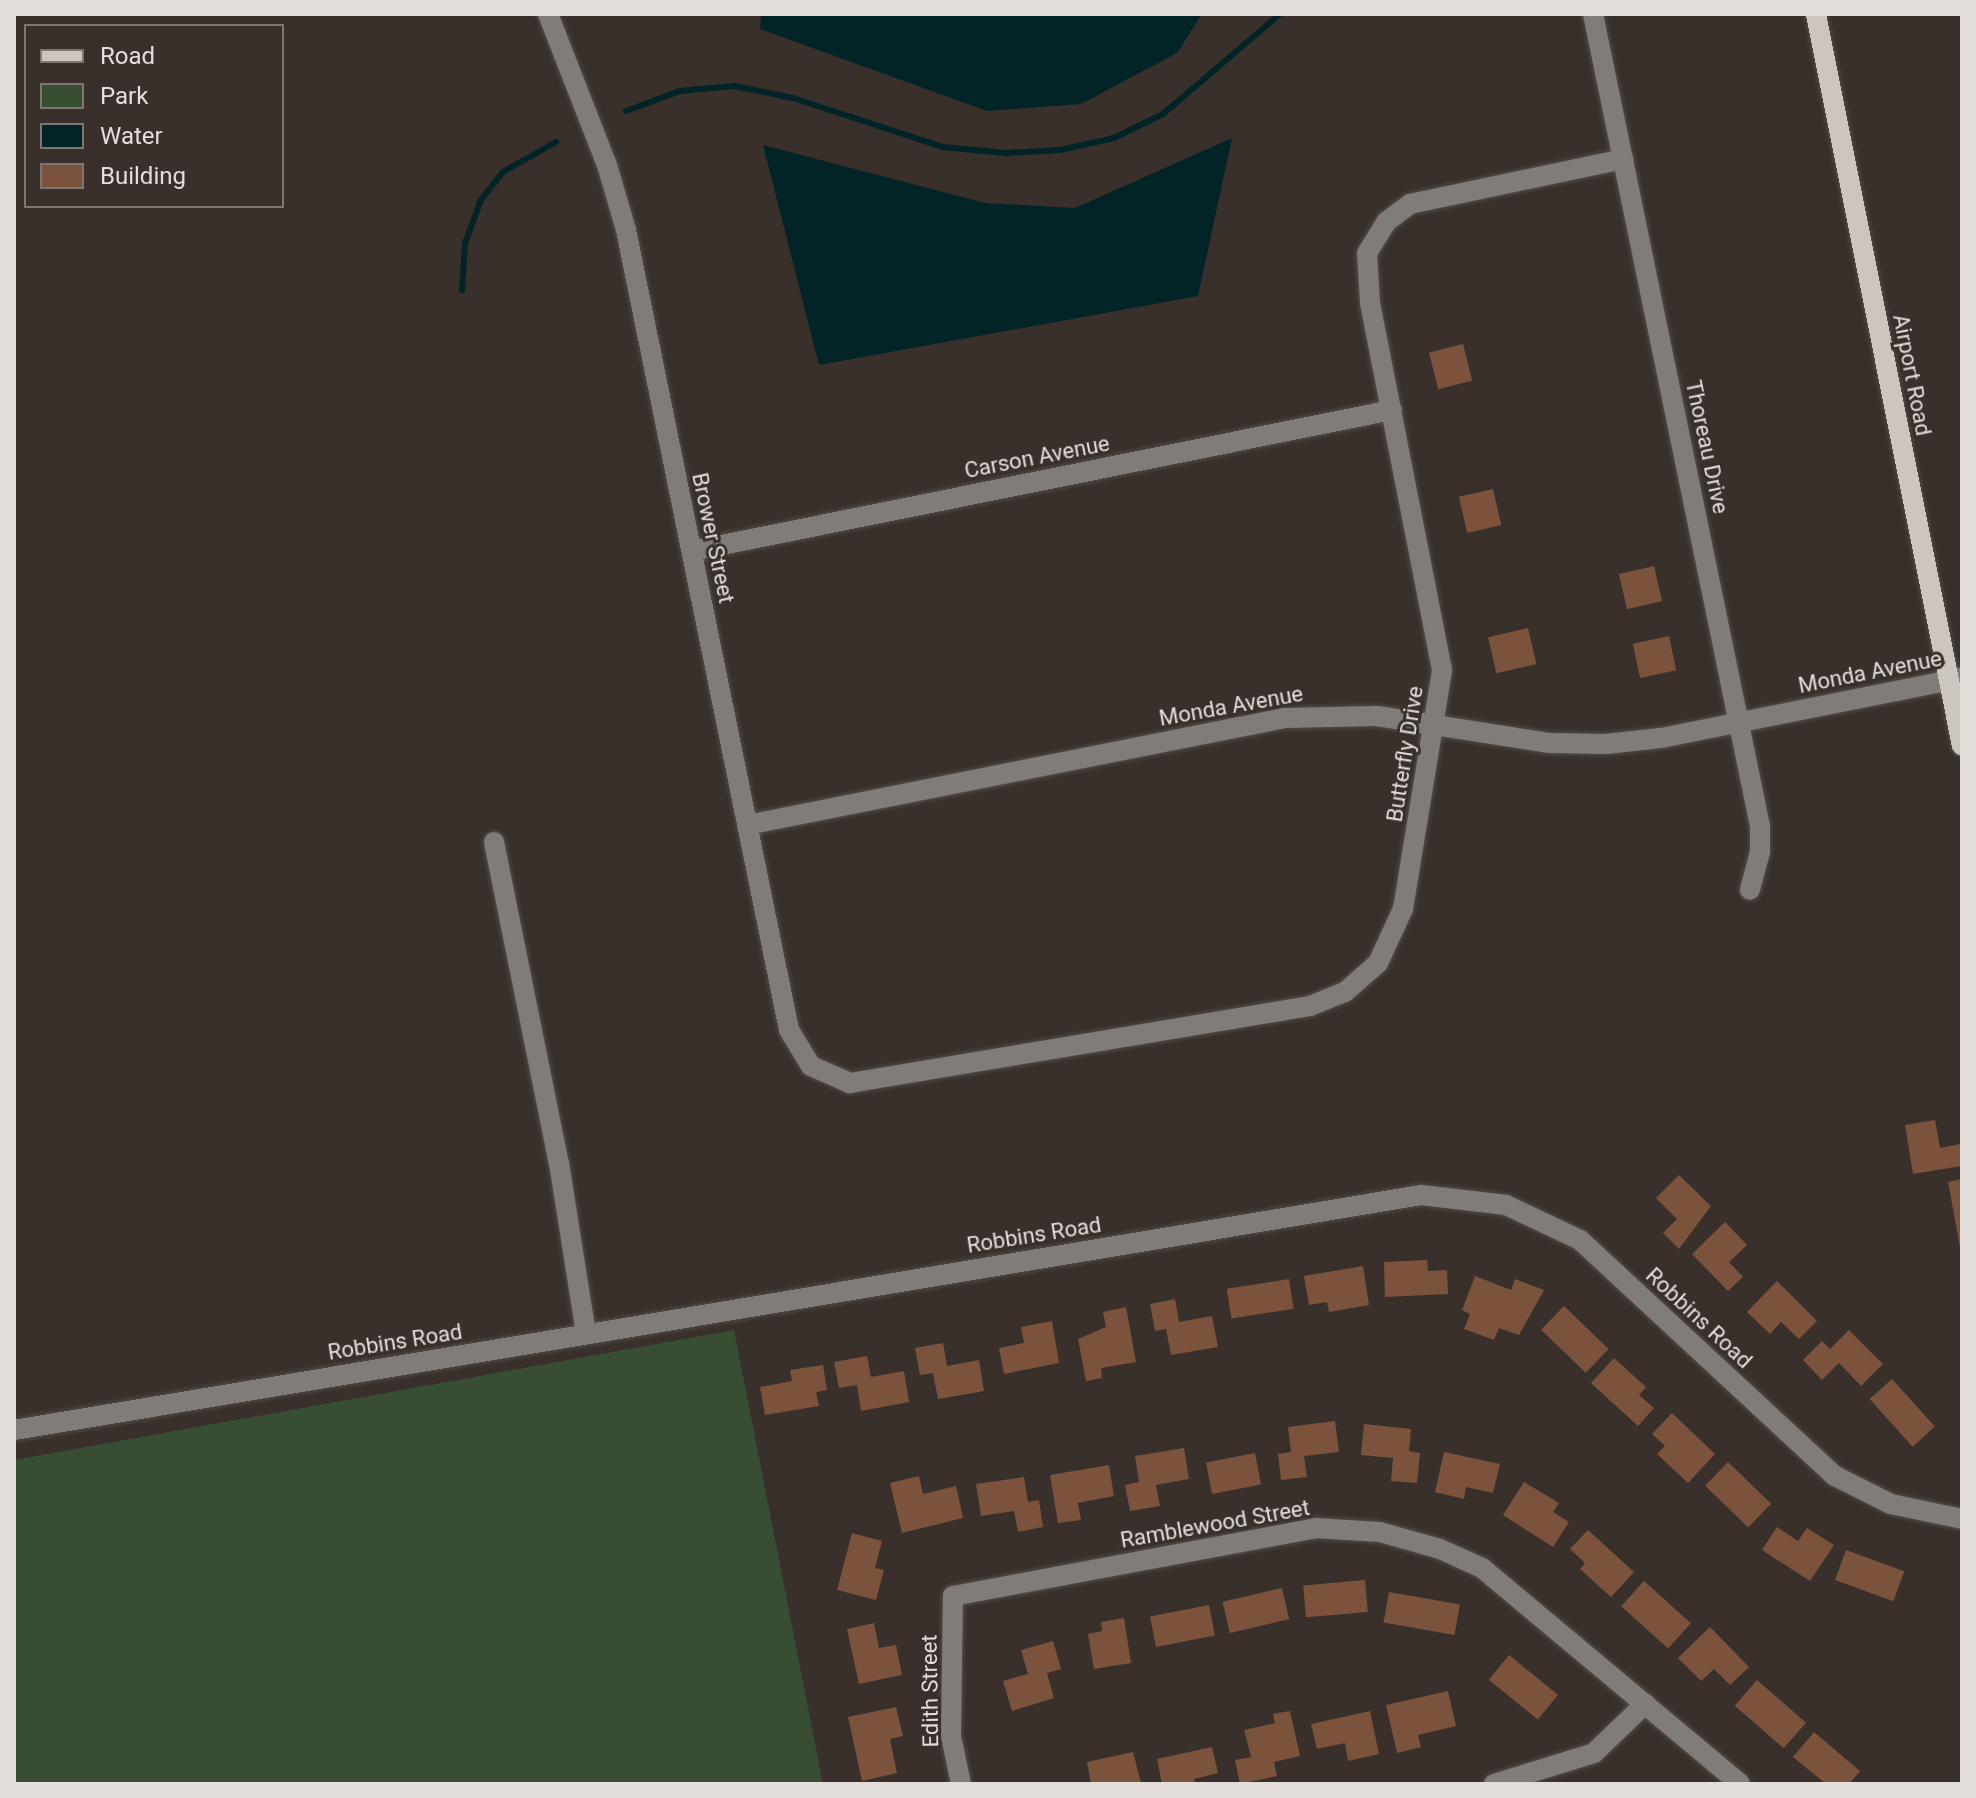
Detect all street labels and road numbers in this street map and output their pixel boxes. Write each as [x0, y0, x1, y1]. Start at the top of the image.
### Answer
street label: Airport Road [1887, 312, 1937, 438]
street label: Thoreau Drive [1680, 378, 1734, 516]
street label: Carson Avenue [962, 430, 1112, 484]
street label: Brower Street [686, 470, 740, 606]
street label: Monda Avenue [1796, 645, 1944, 699]
street label: Monda Avenue [1157, 680, 1305, 732]
street label: Butterfly Drive [1381, 684, 1429, 824]
street label: Robbins Road [965, 1211, 1103, 1259]
street label: Robbins Road [1640, 1262, 1758, 1374]
street label: Robbins Road [326, 1318, 464, 1366]
street label: Ramblewood Street [1118, 1494, 1312, 1554]
street label: Edith Street [916, 1634, 944, 1748]

